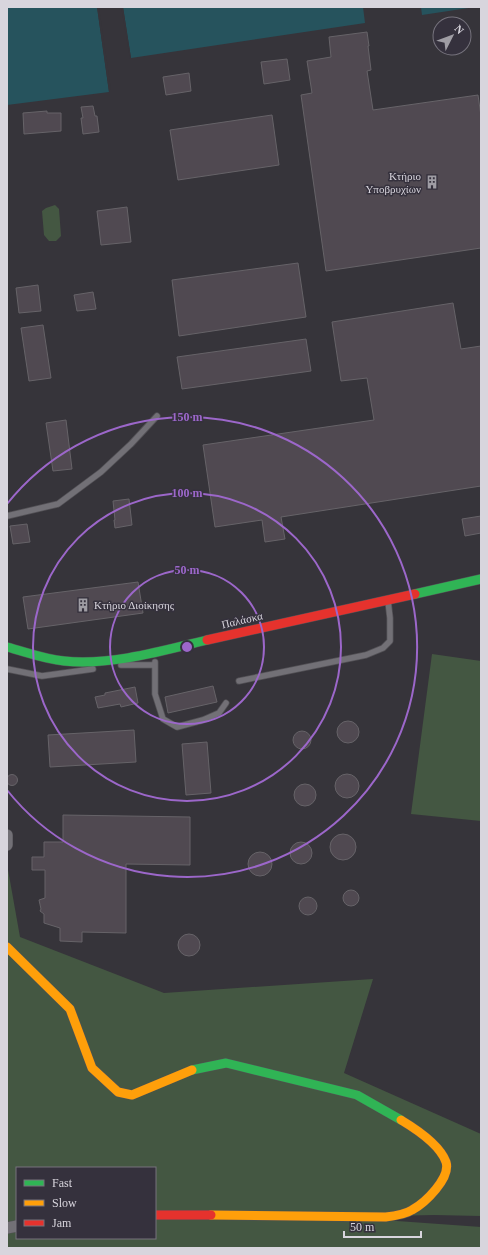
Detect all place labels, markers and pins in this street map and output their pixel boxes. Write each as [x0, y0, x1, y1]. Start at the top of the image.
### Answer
place label: Κτήριο Υποβρυχίων [365, 170, 421, 195]
building icon: Κτήριο Υποβρυχίων [424, 174, 440, 190]
building icon: Κτήριο Διοίκησης [75, 597, 91, 613]
place label: Κτήριο Διοίκησης [94, 599, 175, 611]
centre of rings [180, 640, 194, 654]

